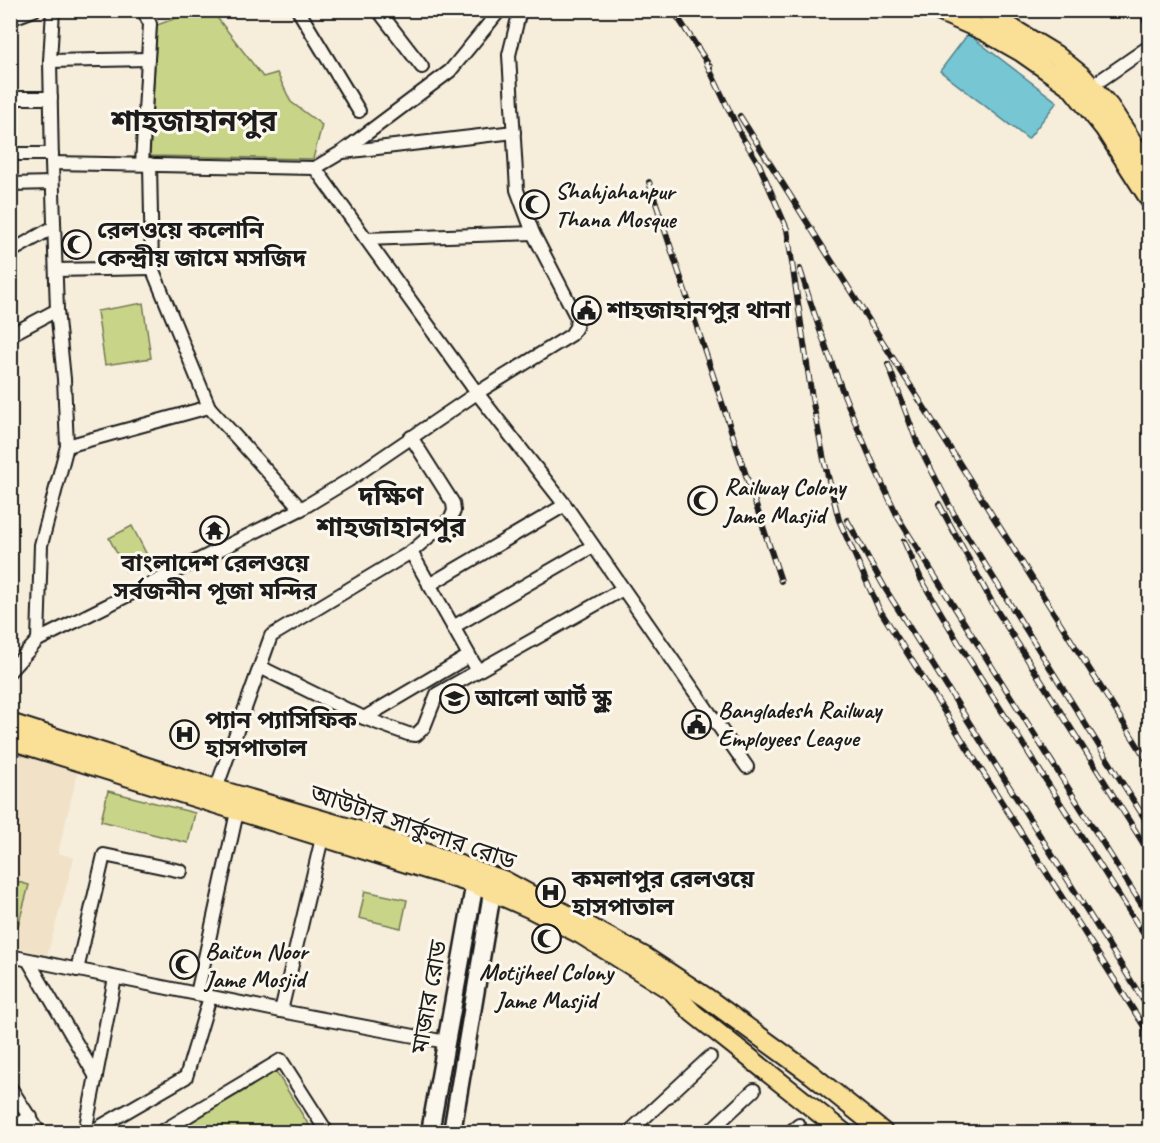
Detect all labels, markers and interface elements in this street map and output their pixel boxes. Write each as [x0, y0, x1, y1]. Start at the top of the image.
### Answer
district label: শাহজাহানপুর [110, 102, 278, 140]
place label: Shahjahanpur Thana Mosque [555, 176, 677, 234]
mosque icon: Shahjahanpur Thana Mosque [518, 189, 550, 221]
place label: রেলওয়ে কলোনি কেন্দ্রীয় জামে মসজিদ [97, 215, 307, 273]
mosque icon: রেলওয়ে কলোনি কেন্দ্রীয় জামে মসজিদ [60, 228, 92, 260]
public building icon: শাহজাহানপুর থানা [570, 294, 602, 326]
place label: শাহজাহানপুর থানা [606, 295, 792, 325]
place label: Railway Colony Jame Masjid [722, 472, 848, 530]
district label: দক্ষিণ শাহজাহানপুর [315, 479, 466, 544]
mosque icon: Railway Colony Jame Masjid [687, 485, 719, 517]
temple icon: বাংলাদেশ রেলওয়ে সর্বজনীন পূজা মন্দির [199, 514, 231, 546]
place label: বাংলাদেশ রেলওয়ে সর্বজনীন পূজা মন্দির [112, 548, 317, 606]
school or university icon: আলো আর্ট স্কুল [438, 682, 470, 714]
place label: আলো আর্ট স্কুল [474, 683, 612, 714]
place label: Bangladesh Railway Employees League [718, 695, 884, 753]
place label: প্যান প্যাসিফিক হাসপাতাল [204, 705, 357, 763]
public building icon: Bangladesh Railway Employees League [681, 708, 713, 740]
hospital icon: প্যান প্যাসিফিক হাসপাতাল [168, 718, 200, 750]
street label: আউটার সার্কুলার রোড [305, 777, 521, 877]
place label: কমলাপুর রেলওয়ে হাসপাতাল [571, 864, 756, 922]
hospital icon: কমলাপুর রেলওয়ে হাসপাতাল [535, 877, 567, 909]
mosque icon: Motijheel Colony Jame Masjid [530, 923, 562, 955]
place label: Baitun Noor Jame Mosjid [203, 936, 310, 994]
street label: মাজার রোড [404, 937, 454, 1057]
mosque icon: Baitun Noor Jame Mosjid [168, 949, 200, 981]
place label: Motijheel Colony Jame Masjid [479, 957, 616, 1015]

